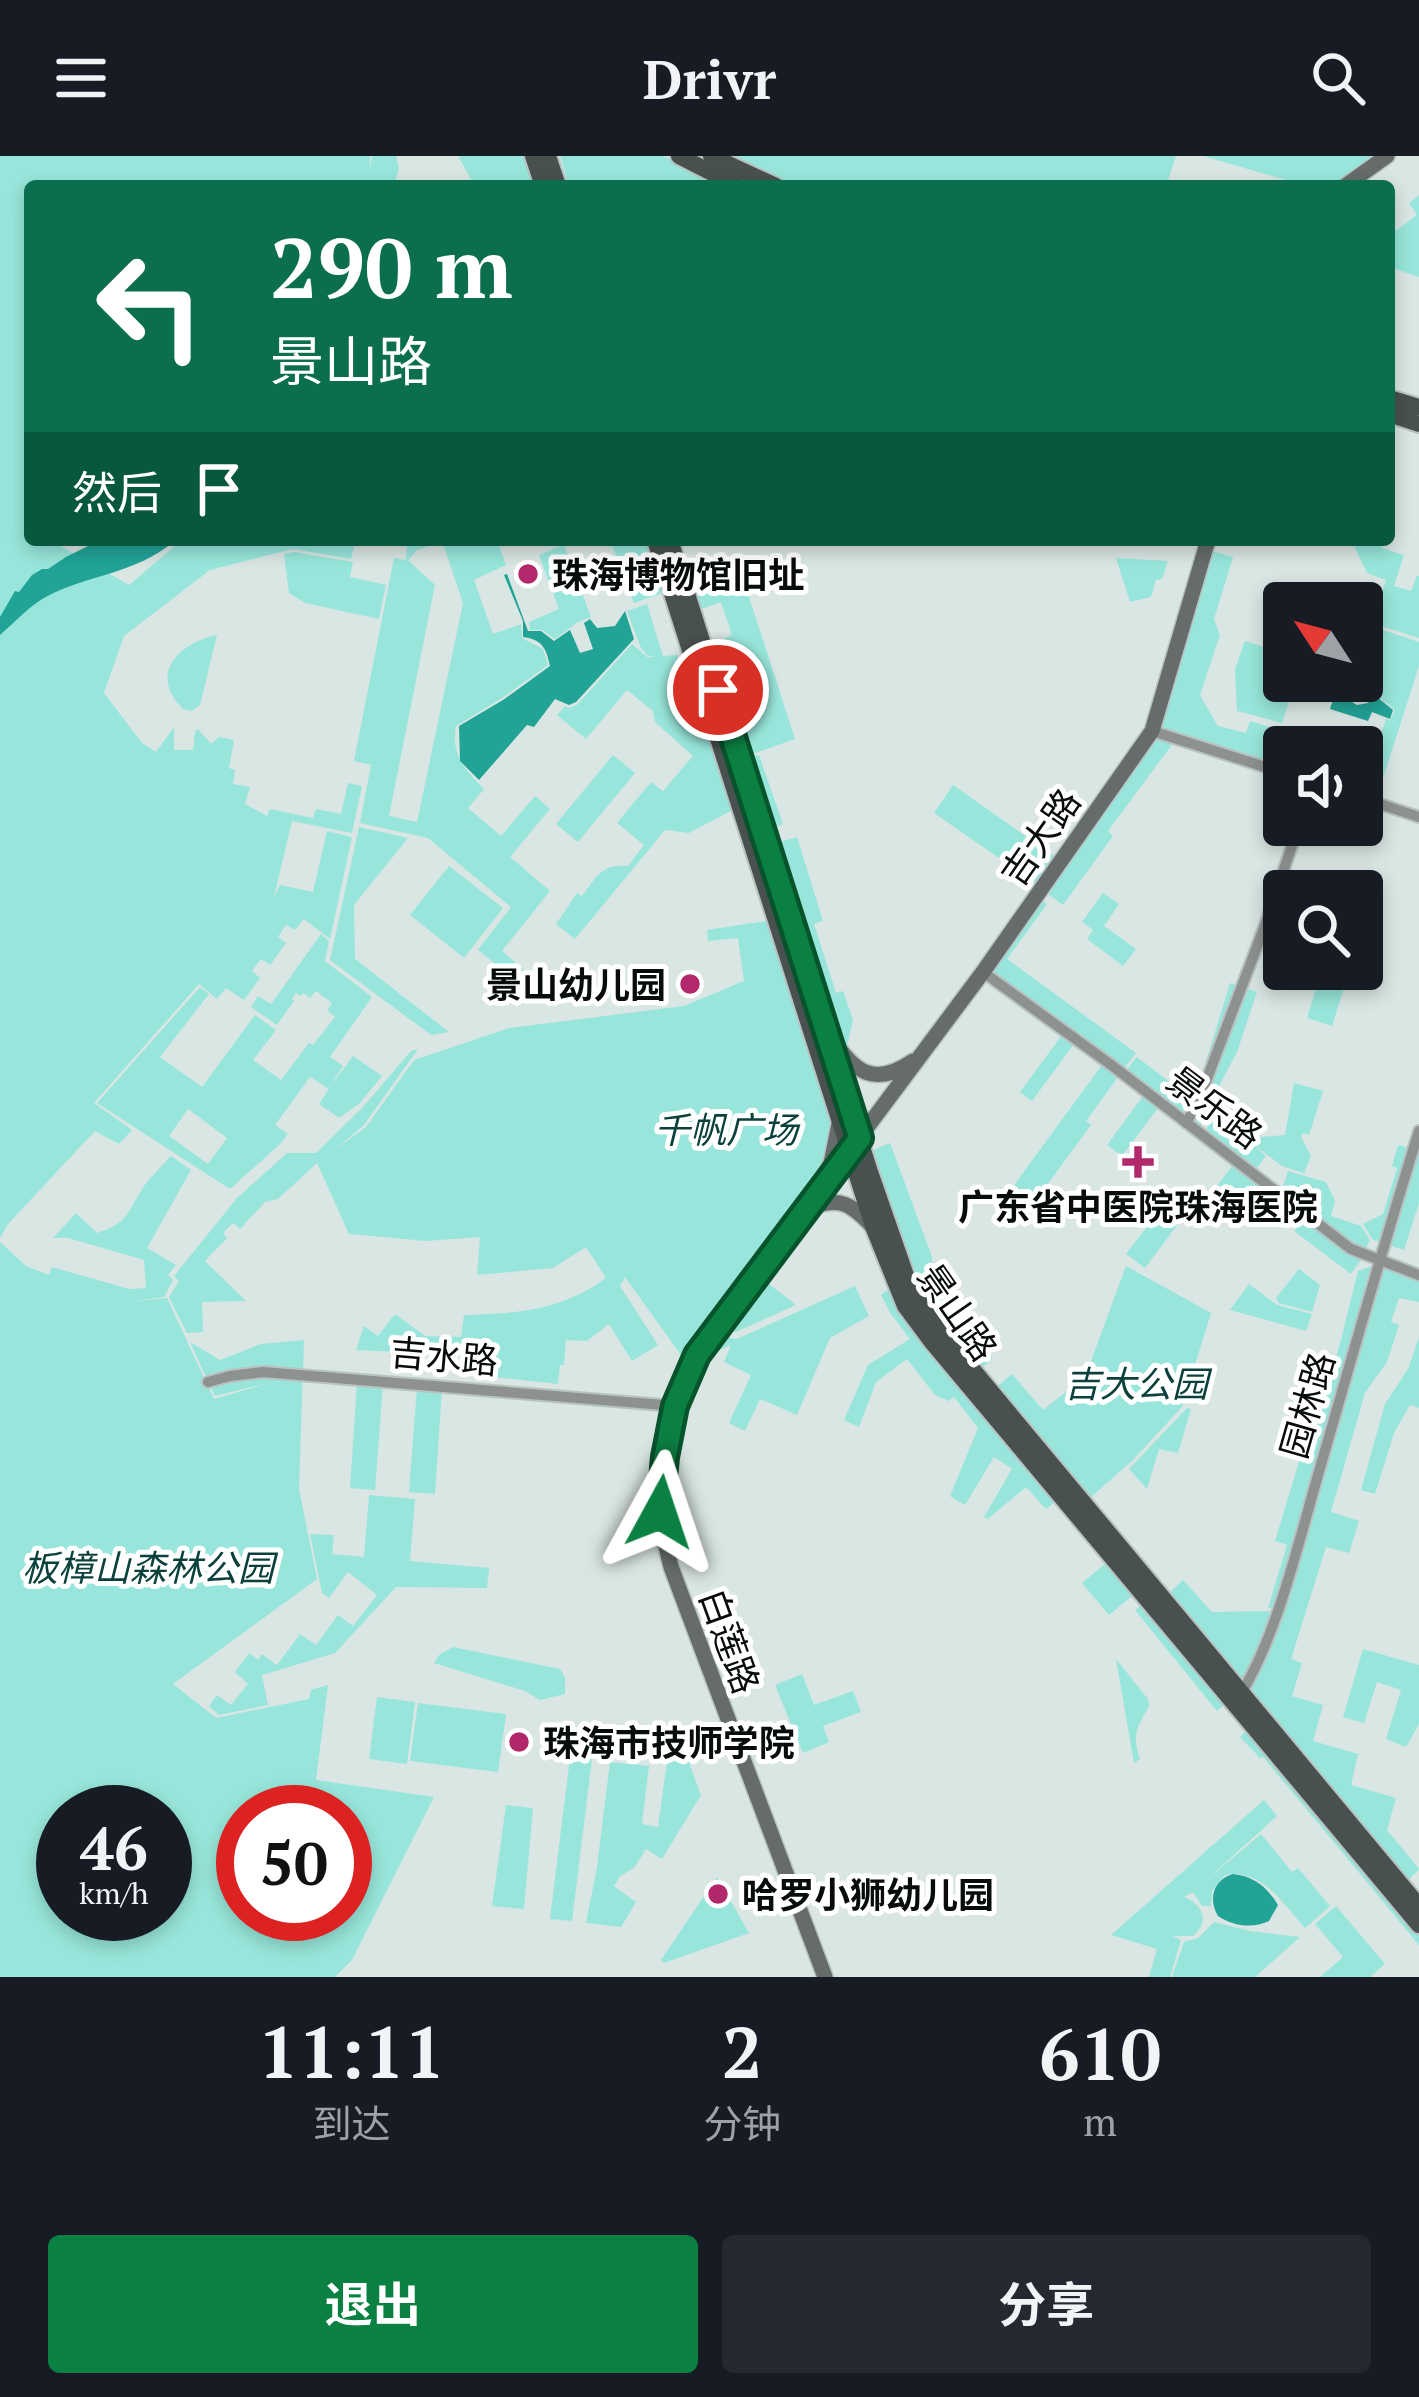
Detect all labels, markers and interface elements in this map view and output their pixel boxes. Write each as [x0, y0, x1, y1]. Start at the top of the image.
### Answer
text: Drivr [643, 43, 776, 114]
icon: menu [48, 45, 114, 111]
icon: search [1305, 45, 1371, 111]
text: 290 m [270, 211, 513, 322]
icon: left [72, 228, 228, 384]
text: 景山路 [270, 325, 432, 396]
icon: arrive [186, 456, 252, 522]
text: 然后 [72, 462, 162, 522]
place label: 珠海博物馆旧址 [552, 551, 804, 598]
marker: 珠海博物馆旧址 [515, 561, 541, 587]
north arrow [1263, 582, 1383, 702]
map controls [1263, 582, 1383, 990]
pin [667, 639, 769, 741]
icon: arrive [685, 657, 751, 723]
button: sound [1263, 726, 1383, 846]
street label: 吉大路 [990, 779, 1090, 895]
button: search [1263, 870, 1383, 990]
place label: 景山幼儿园 [486, 961, 666, 1008]
marker: 景山幼儿园 [677, 971, 703, 997]
street label: 景乐路 [1158, 1056, 1272, 1158]
park label: 千帆广场 [654, 1106, 801, 1153]
marker: 广东省中医院珠海医院 [1122, 1146, 1154, 1178]
place label: 广东省中医院珠海医院 [958, 1183, 1318, 1230]
street label: 景山路 [908, 1254, 1008, 1370]
street label: 吉水路 [388, 1328, 500, 1384]
street label: 园林路 [1270, 1347, 1344, 1463]
park label: 吉大公园 [1064, 1360, 1213, 1407]
position arrow [597, 1449, 723, 1575]
park label: 板樟山森林公园 [22, 1544, 279, 1591]
street label: 白莲路 [689, 1582, 771, 1700]
place label: 珠海市技师学院 [543, 1719, 795, 1766]
marker: 珠海市技师学院 [506, 1729, 532, 1755]
speed limit sign: 50 [216, 1785, 372, 1941]
text: 46 [80, 1808, 148, 1887]
place label: 哈罗小狮幼儿园 [742, 1871, 994, 1918]
text: km/h [79, 1873, 149, 1913]
marker: 哈罗小狮幼儿园 [705, 1881, 731, 1907]
text: 11:11 [258, 2003, 445, 2099]
text: 2 [722, 2003, 763, 2099]
text: 610 [1039, 2005, 1161, 2101]
text: m [1083, 2095, 1117, 2147]
text: 到达 [313, 2097, 391, 2149]
text: 分钟 [703, 2097, 781, 2149]
button: 退出 [48, 2235, 698, 2373]
button: 分享 [722, 2235, 1371, 2373]

